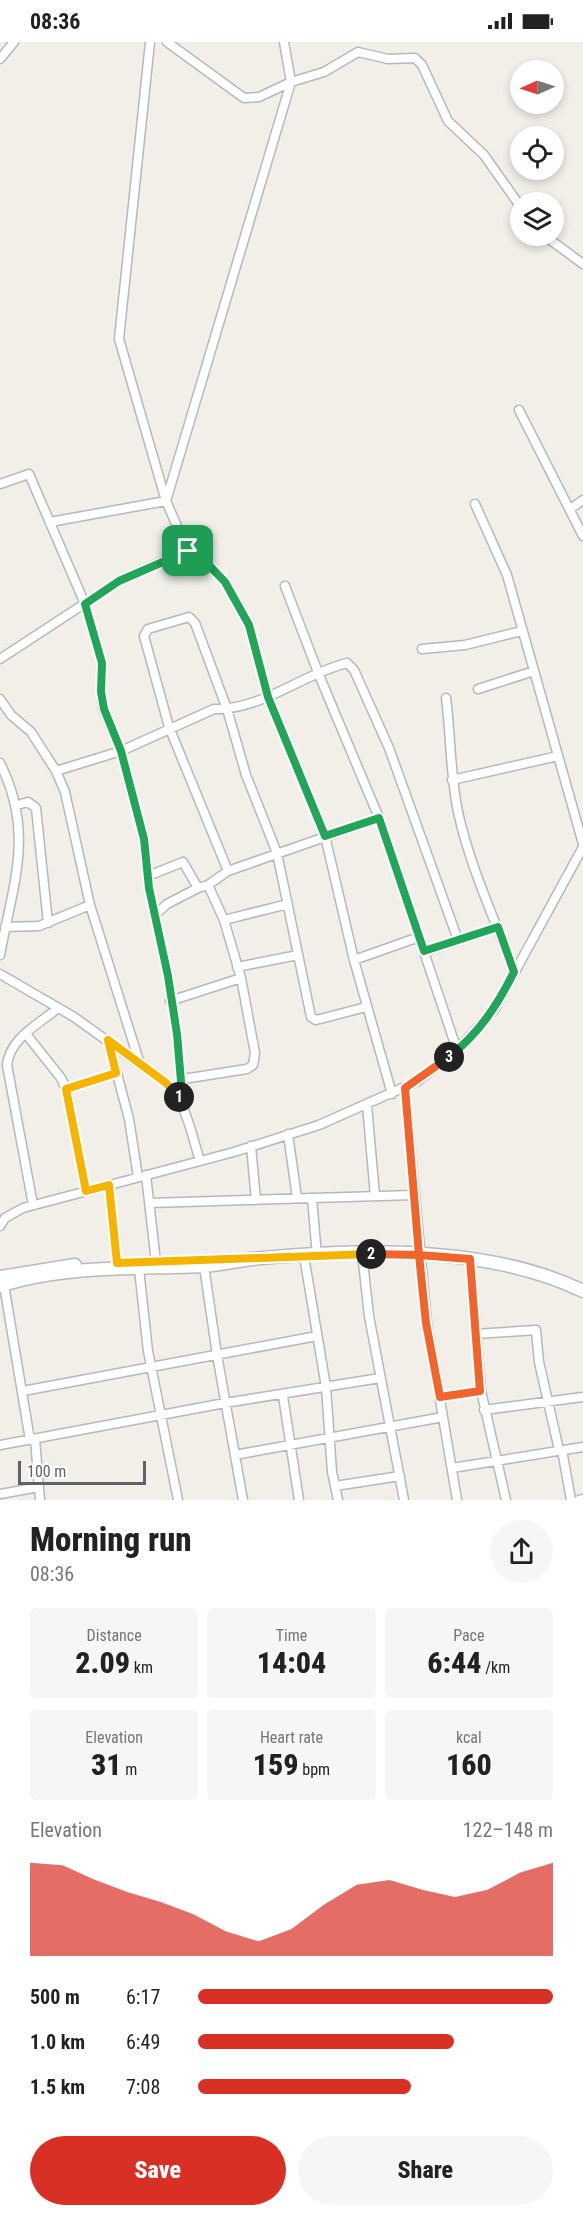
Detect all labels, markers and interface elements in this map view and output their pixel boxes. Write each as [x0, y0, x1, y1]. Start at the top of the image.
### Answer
text: 08:36 [30, 9, 81, 34]
north arrow [510, 60, 564, 114]
map controls [510, 60, 564, 246]
button: locate [510, 126, 564, 180]
button: layers [510, 192, 564, 246]
pin [162, 525, 213, 576]
icon: arrive [171, 534, 204, 567]
pin: 3 [434, 1042, 464, 1072]
text: 3 [445, 1047, 453, 1066]
pin: 1 [164, 1082, 194, 1112]
text: 1 [175, 1087, 183, 1106]
pin: 2 [356, 1239, 386, 1269]
text: 2 [367, 1244, 375, 1263]
scale bar [18, 1458, 146, 1486]
text: 100 m [27, 1462, 66, 1481]
text: Morning run [30, 1520, 192, 1559]
button: share [490, 1520, 553, 1583]
text: 08:36 [30, 1562, 74, 1586]
text: Distance [87, 1626, 142, 1645]
text: Time [276, 1626, 307, 1645]
text: Pace [453, 1626, 484, 1645]
text: 2.09 [75, 1645, 130, 1680]
text: 14:04 [257, 1645, 326, 1680]
text: 6:44 [427, 1645, 481, 1680]
text: km [130, 1658, 153, 1677]
text: /km [481, 1658, 510, 1677]
text: Elevation [85, 1728, 143, 1747]
text: Heart rate [260, 1728, 323, 1747]
text: kcal [456, 1728, 482, 1747]
text: 31 [91, 1747, 122, 1782]
text: 159 [253, 1747, 299, 1782]
text: 160 [446, 1747, 492, 1782]
text: m [122, 1760, 137, 1779]
text: bpm [299, 1760, 330, 1779]
text: Elevation [30, 1818, 102, 1842]
text: 122–148 m [463, 1818, 553, 1842]
text: 500 m [30, 1985, 80, 2009]
text: 6:17 [126, 1985, 160, 2009]
text: 1.0 km [30, 2030, 85, 2054]
text: 6:49 [126, 2030, 160, 2054]
text: 1.5 km [30, 2075, 85, 2099]
text: 7:08 [126, 2075, 160, 2099]
button: Save [30, 2136, 286, 2205]
button: Share [298, 2136, 553, 2205]

